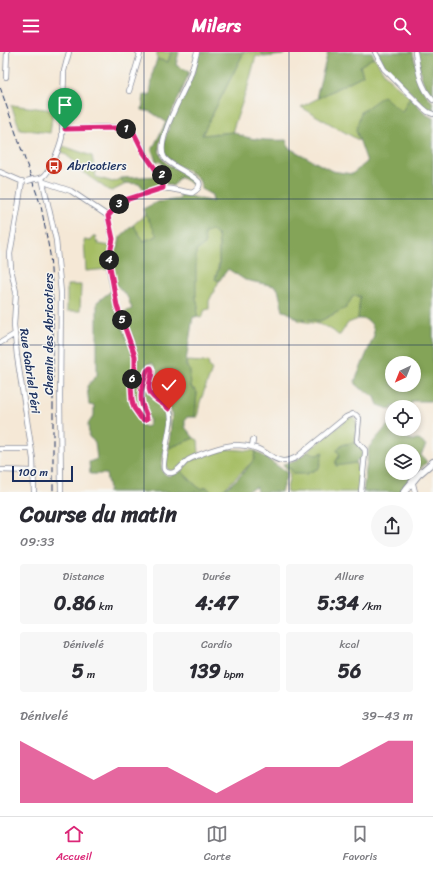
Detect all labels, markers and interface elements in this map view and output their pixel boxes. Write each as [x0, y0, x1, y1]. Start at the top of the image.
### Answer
text: Milers [192, 10, 241, 42]
icon: menu [20, 15, 42, 37]
icon: search [391, 15, 413, 37]
pin [48, 88, 82, 129]
icon: arrive [54, 94, 76, 116]
pin: 1 [116, 119, 136, 139]
text: 1 [124, 119, 128, 138]
place label: Abricotiers [66, 155, 126, 177]
bus stop icon: Abricotiers [44, 156, 64, 176]
pin: 2 [152, 165, 172, 185]
text: 2 [159, 165, 165, 184]
pin: 3 [109, 194, 129, 214]
text: 3 [116, 194, 122, 213]
pin: 4 [99, 250, 119, 270]
text: 4 [106, 250, 112, 269]
street label: Chemin des Abricotiers [38, 272, 60, 395]
pin: 5 [112, 310, 132, 330]
text: 5 [119, 310, 125, 329]
street label: Rue Gabriel Péri [13, 327, 47, 416]
north arrow [385, 356, 421, 392]
map controls [385, 356, 421, 480]
pin [152, 368, 186, 409]
pin: 6 [122, 369, 142, 389]
text: 6 [129, 369, 135, 388]
icon: check [158, 374, 180, 396]
button: locate [385, 400, 421, 436]
button: layers [385, 444, 421, 480]
text: 100 m [18, 463, 48, 482]
scale bar [12, 464, 73, 483]
text: Course du matin [20, 495, 177, 534]
button: share [371, 505, 413, 547]
text: 09:33 [20, 530, 54, 553]
text: Distance [63, 567, 104, 586]
text: Durée [202, 567, 231, 586]
text: Allure [335, 567, 364, 586]
text: 0.86 [54, 586, 96, 621]
text: 4:47 [195, 586, 238, 621]
text: 5:34 [317, 586, 359, 621]
text: km [96, 597, 113, 616]
text: /km [359, 597, 382, 616]
text: Dénivelé [63, 635, 104, 654]
text: Cardio [201, 635, 232, 654]
text: kcal [340, 635, 360, 654]
text: 5 [72, 654, 84, 689]
text: 139 [189, 654, 221, 689]
text: 56 [338, 654, 361, 689]
text: m [84, 665, 95, 684]
text: bpm [221, 665, 244, 684]
text: Dénivelé [20, 704, 68, 727]
text: 39–43 m [362, 704, 413, 727]
tab: Accueil [56, 823, 92, 866]
tab: Carte [204, 823, 231, 866]
tab: Favoris [343, 823, 377, 866]

